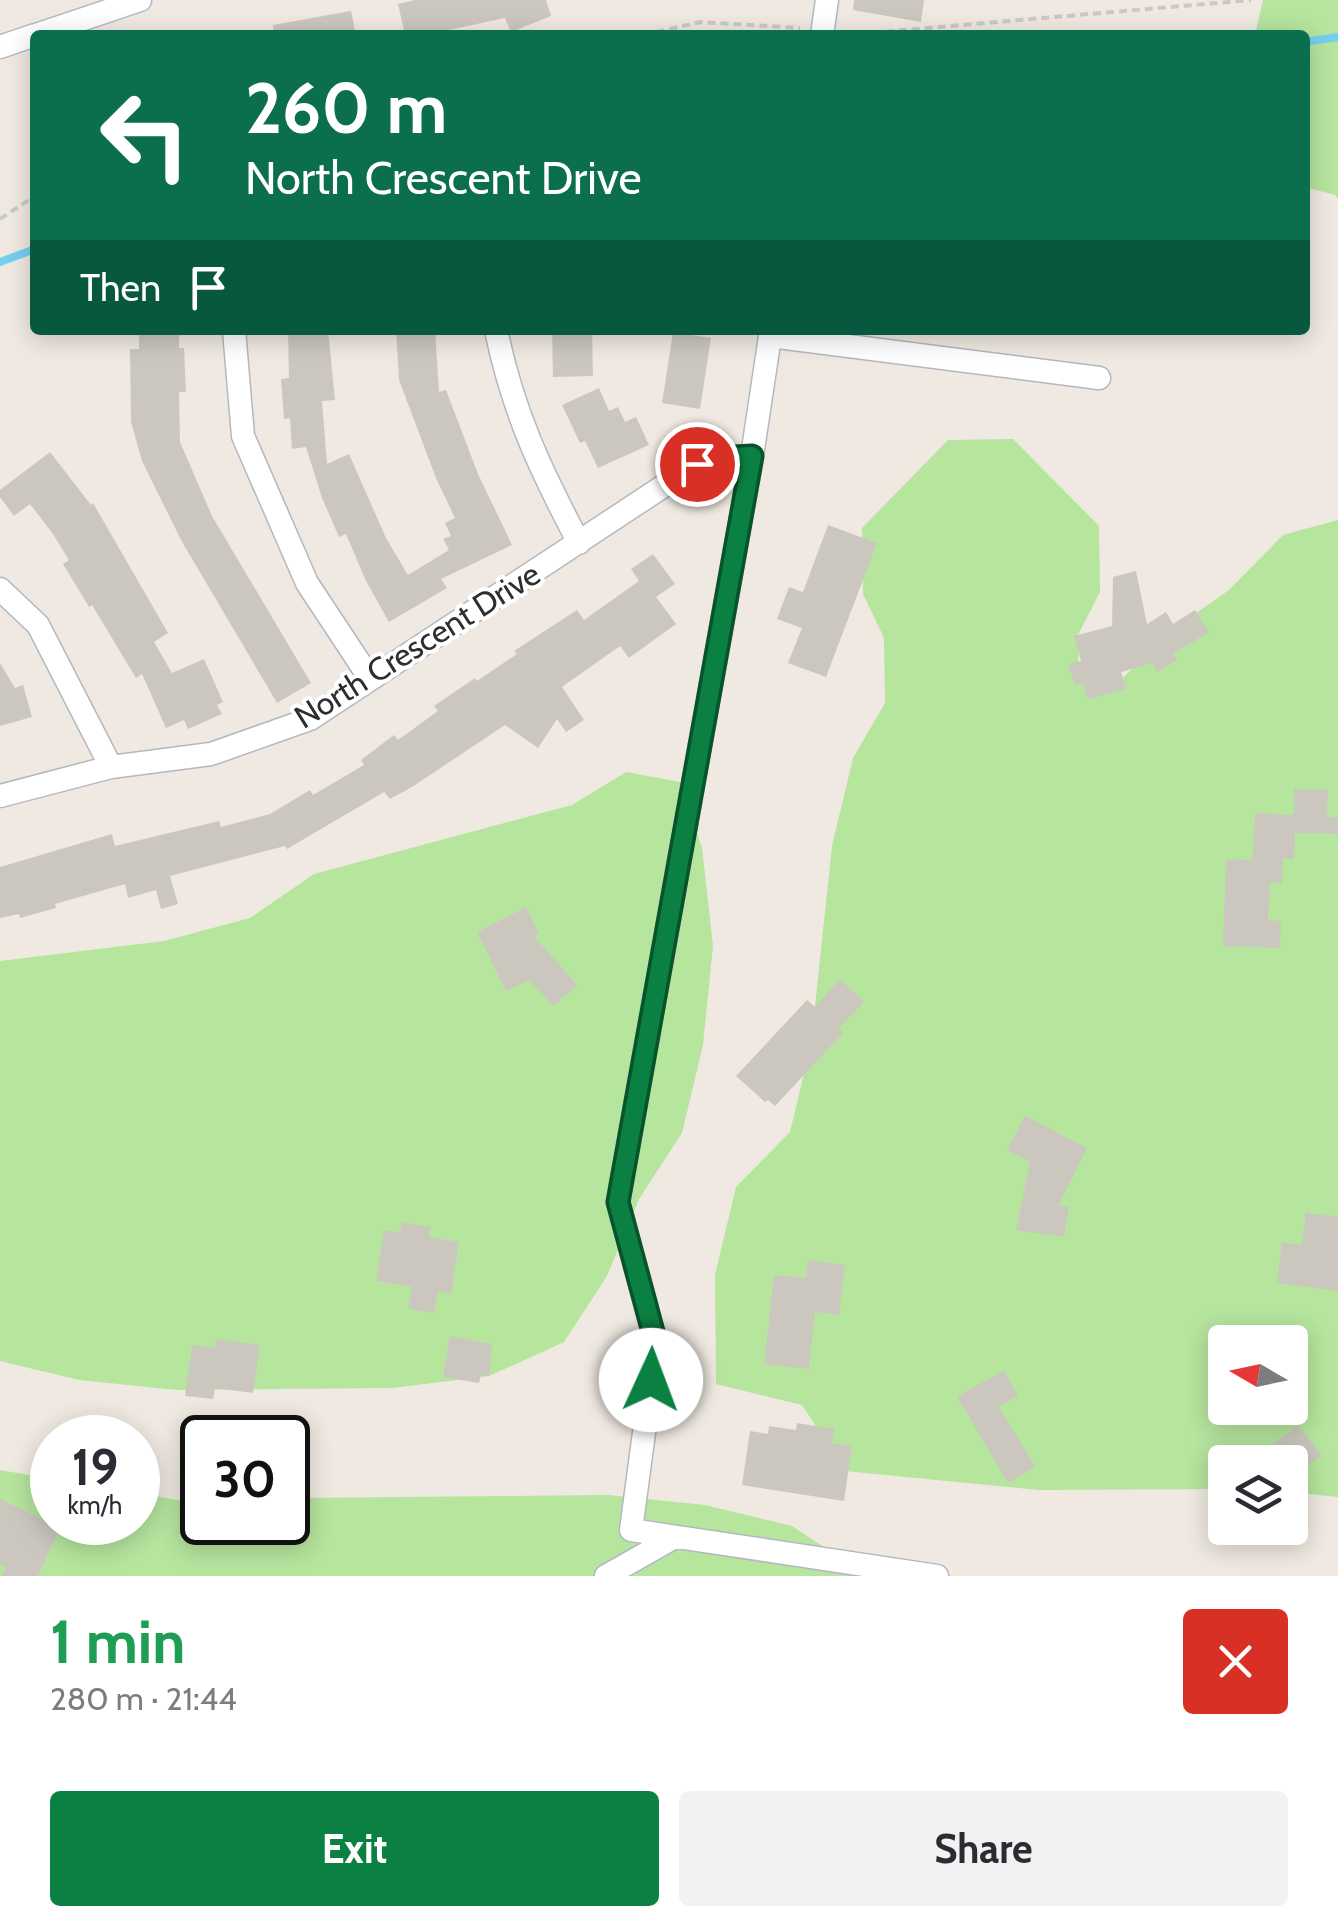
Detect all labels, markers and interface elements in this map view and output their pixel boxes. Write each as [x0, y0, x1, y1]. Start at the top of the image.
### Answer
text: 260 m [245, 65, 447, 151]
icon: left [80, 70, 210, 200]
text: North Crescent Drive [245, 151, 642, 205]
icon: arrive [181, 260, 236, 315]
text: Then [80, 264, 161, 311]
pin [655, 422, 740, 507]
icon: arrive [670, 437, 725, 492]
street label: North Crescent Drive [287, 554, 547, 736]
north arrow [1208, 1325, 1308, 1425]
map controls [1208, 1325, 1308, 1545]
position arrow [599, 1328, 703, 1432]
speed limit sign: 30 [180, 1415, 310, 1545]
text: 19 [72, 1437, 118, 1498]
button: layers [1208, 1445, 1308, 1545]
text: km/h [68, 1490, 122, 1520]
text: 1 min [50, 1605, 185, 1678]
button: close [1183, 1609, 1288, 1714]
text: 280 m · 21:44 [50, 1679, 237, 1718]
button: Exit [50, 1791, 659, 1906]
button: Share [679, 1791, 1288, 1906]

